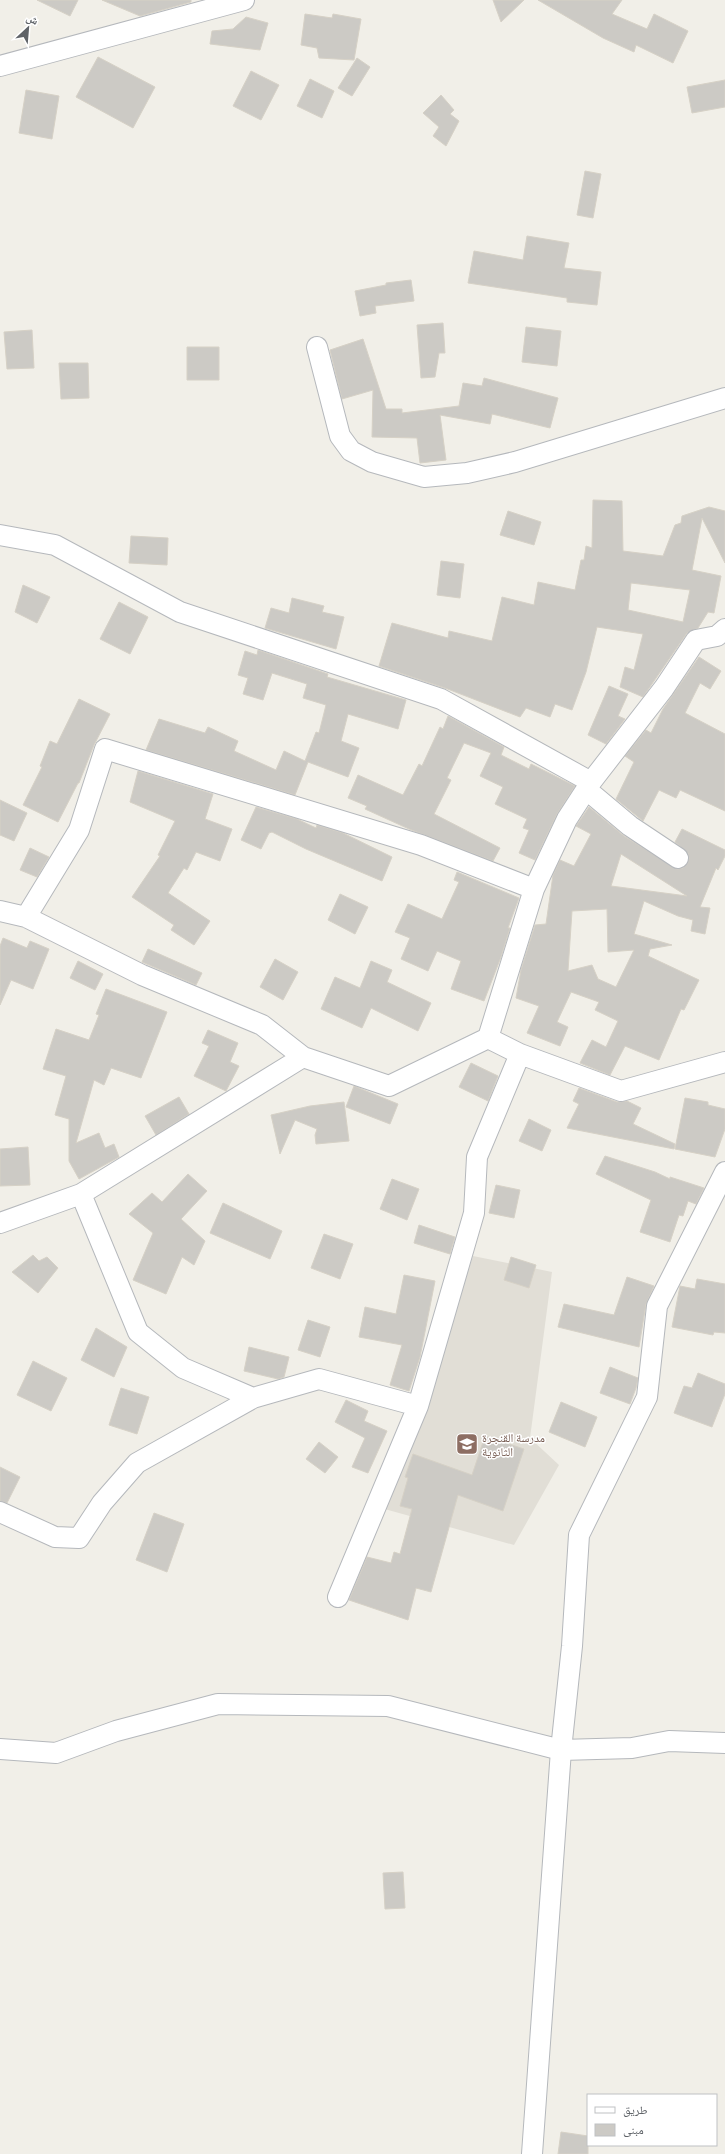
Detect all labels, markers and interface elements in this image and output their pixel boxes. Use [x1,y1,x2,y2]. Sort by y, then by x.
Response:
north arrow [8,8,48,48]
text: ش [24,10,41,29]
place label: مدرسة القنجرة الثانوية [482,1430,545,1459]
school or university icon: مدرسة القنجرة الثانوية [454,1431,480,1457]
legend [587,2094,717,2146]
text: طريق [623,2102,648,2117]
text: مبنى [623,2122,644,2137]

